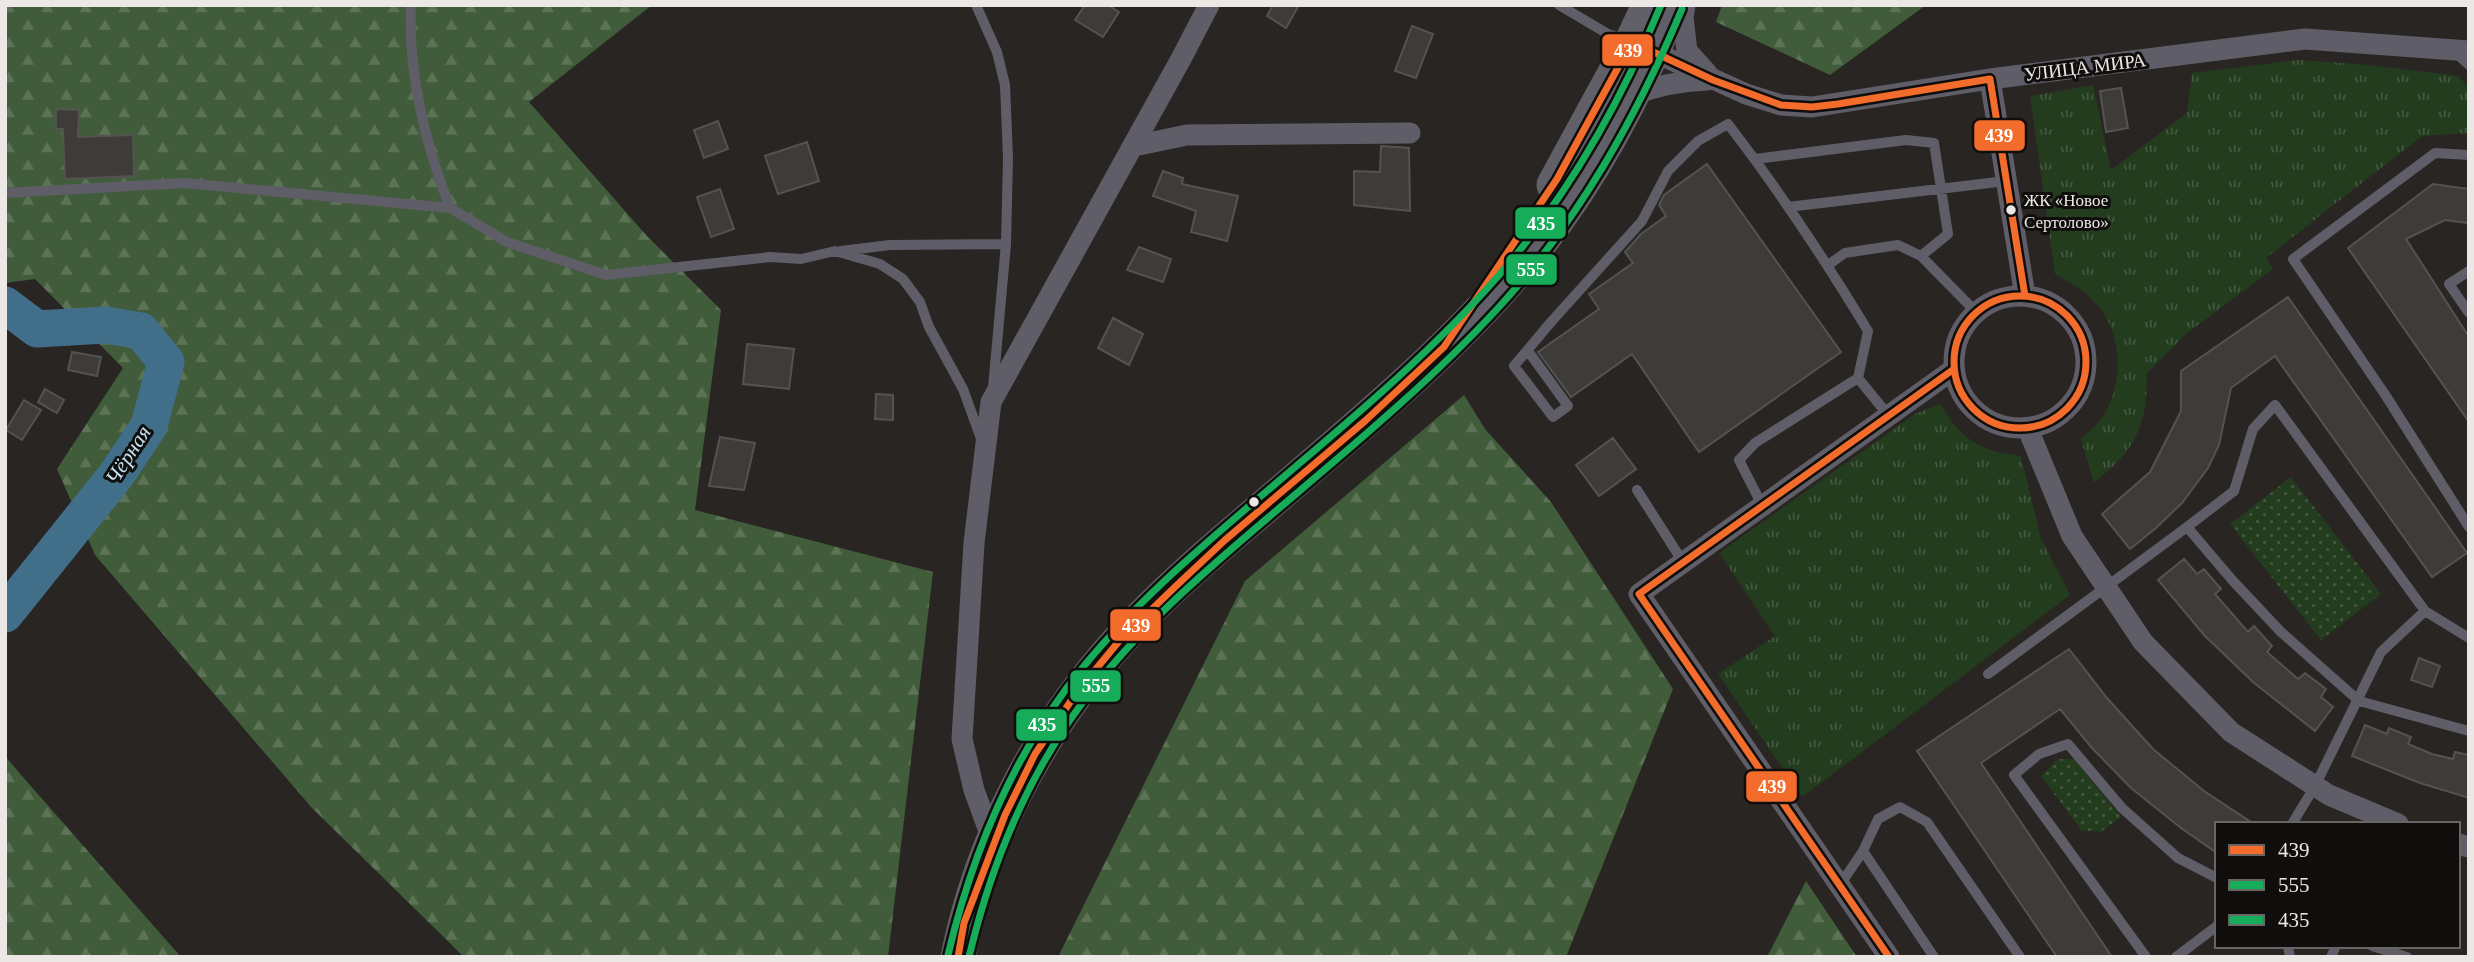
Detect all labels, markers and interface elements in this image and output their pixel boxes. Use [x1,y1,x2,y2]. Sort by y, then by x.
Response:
line badge: 439 [1601,33,1654,67]
text: 439 [1614,40,1642,61]
street label: УЛИЦА МИРА [2023,49,2147,85]
line badge: 439 [1973,119,2026,152]
text: 439 [1985,125,2013,146]
place label: ЖК «Новое Сертолово» [2024,191,2109,232]
marker: ЖК «Новое Сертолово» [2004,203,2018,217]
line badge: 435 [1514,206,1567,240]
text: 435 [1527,213,1555,234]
line badge: 555 [1505,253,1558,286]
text: 555 [1517,259,1545,280]
water label: Чёрная [100,421,156,489]
unlabelled marker [1247,495,1261,509]
line badge: 439 [1109,608,1162,642]
text: 439 [1122,615,1150,636]
line badge: 555 [1069,669,1122,703]
text: 555 [1082,675,1110,696]
line badge: 435 [1015,708,1068,742]
text: 435 [1028,714,1056,735]
line badge: 439 [1745,770,1798,803]
text: 439 [1758,776,1786,797]
legend [2215,822,2460,948]
text: 439 [2278,838,2310,862]
text: 555 [2278,873,2310,897]
text: 435 [2278,908,2310,932]

